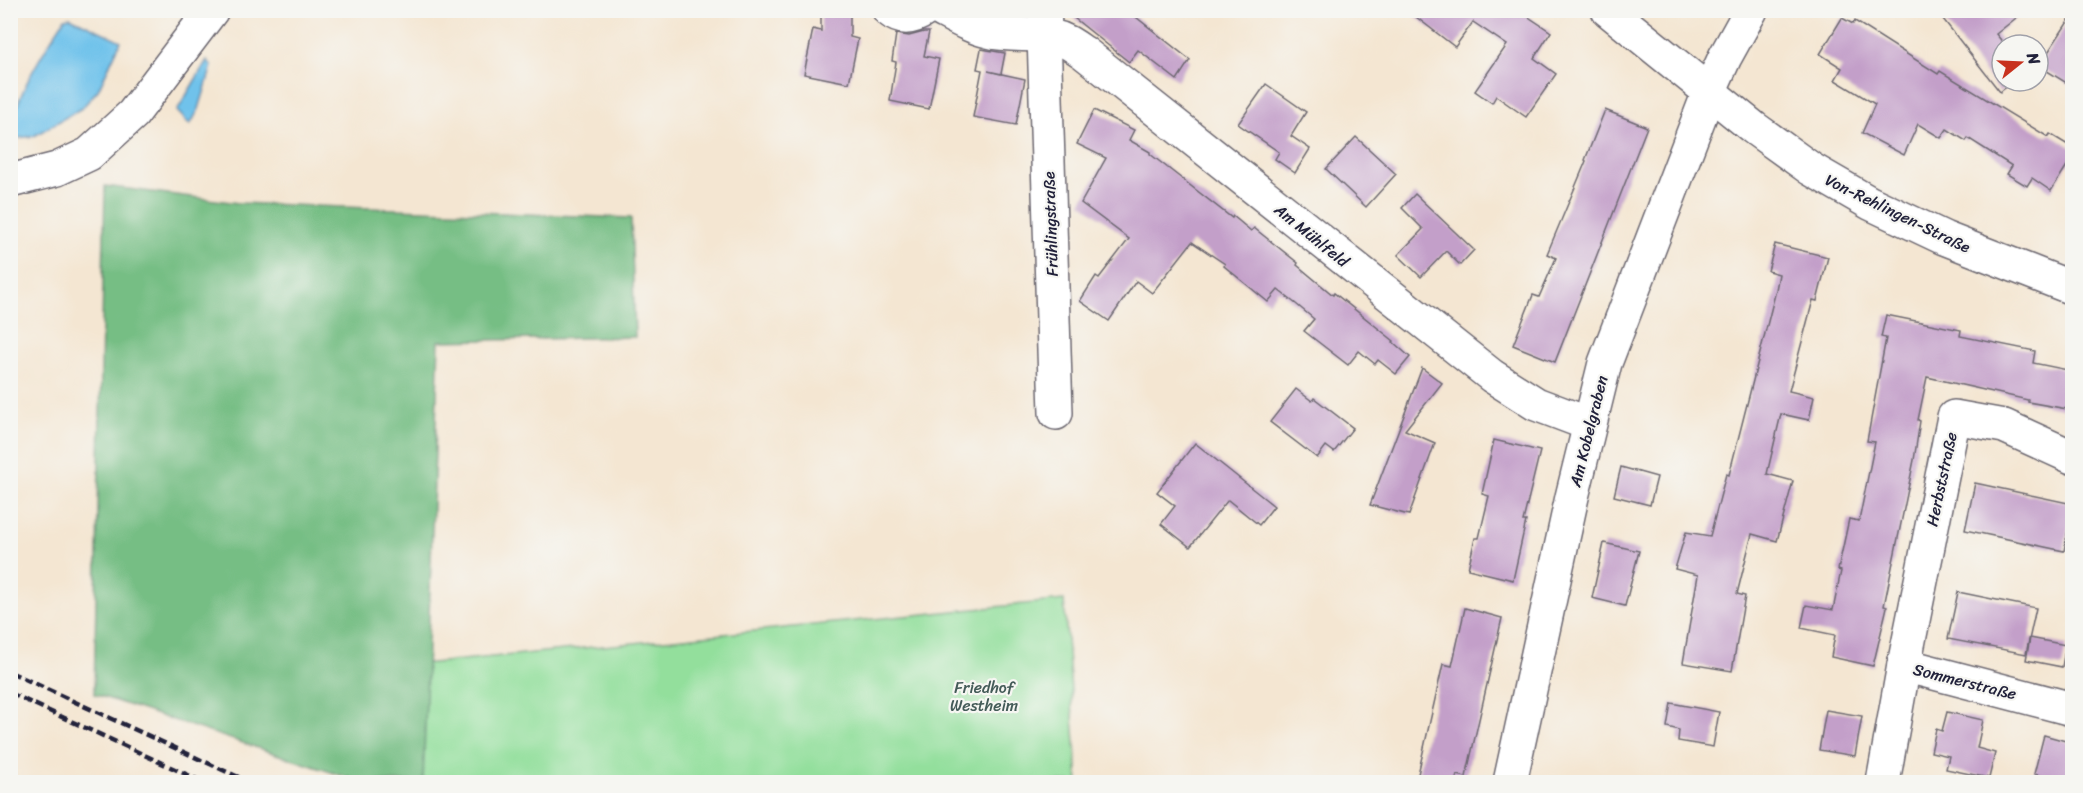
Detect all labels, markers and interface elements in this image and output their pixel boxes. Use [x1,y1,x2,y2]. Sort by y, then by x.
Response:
north arrow [1990,33,2050,93]
text: N [2018,48,2050,69]
street label: Von-Rehlingen-Straße [1820,166,1976,261]
street label: Frühlingstraße [1034,171,1067,277]
street label: Am Mühlfeld [1267,195,1357,276]
street label: Am Kobelgraben [1560,372,1616,491]
street label: Herbststraße [1917,429,1966,529]
street label: Sommerstraße [1910,655,2020,708]
park label: Friedhof Westheim [950,673,1018,720]

